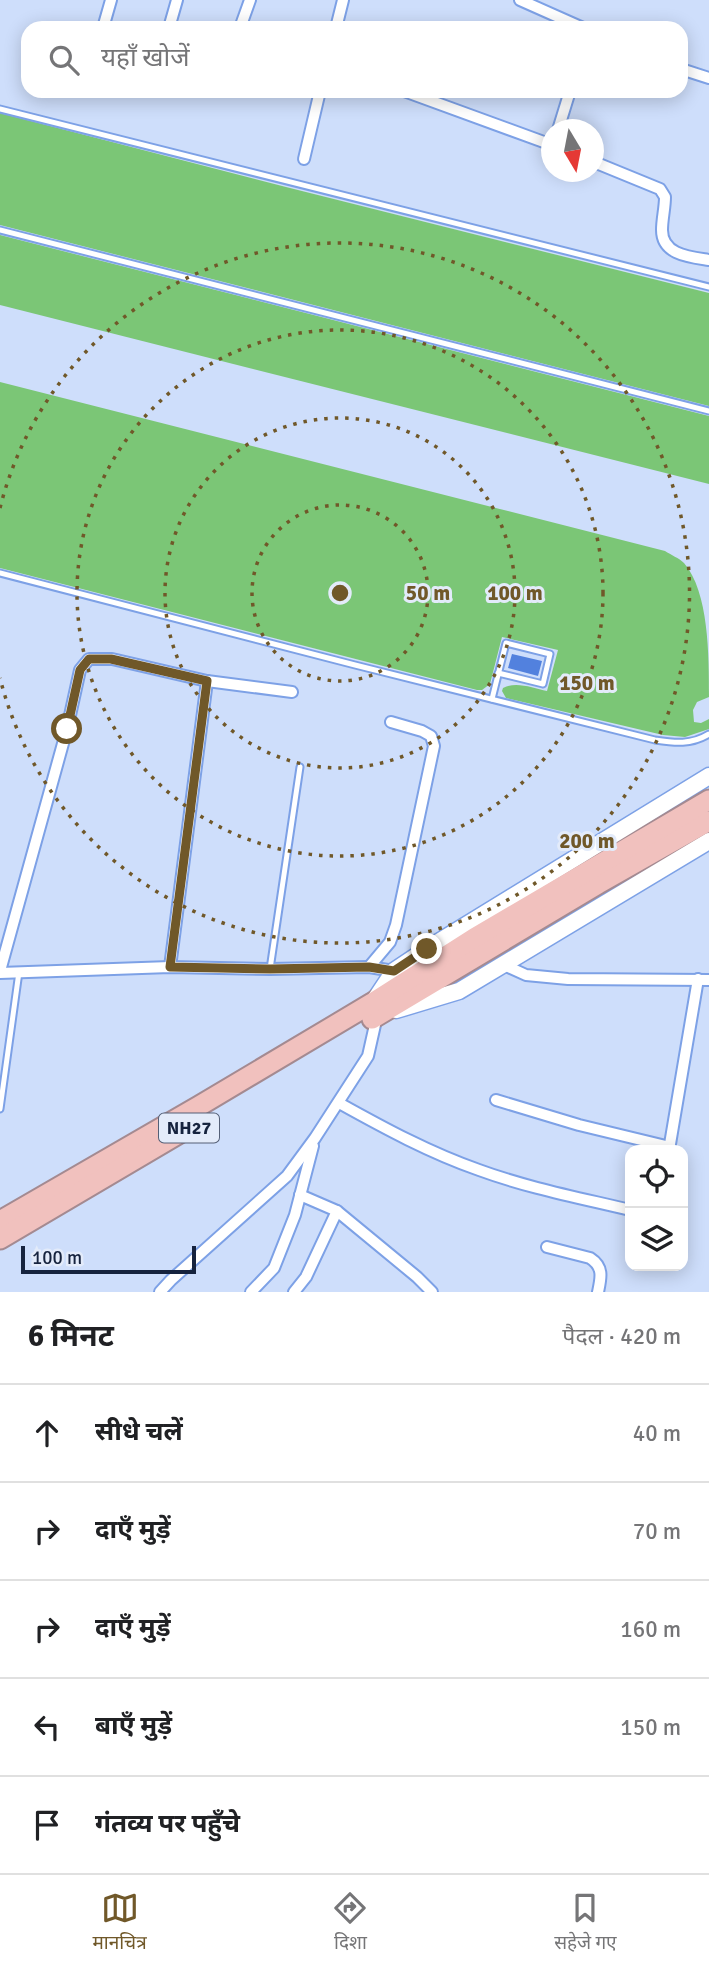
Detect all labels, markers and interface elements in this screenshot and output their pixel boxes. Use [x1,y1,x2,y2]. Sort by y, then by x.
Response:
search box [21,21,688,98]
icon: search [45,41,83,79]
text: यहाँ खोजें [101,42,190,74]
north arrow [541,119,604,182]
text: 50 m [406,580,450,606]
text: 100 m [487,580,543,606]
centre of rings [328,581,352,605]
text: 150 m [559,670,615,696]
route start [51,713,82,744]
text: 200 m [559,828,615,854]
route end [411,933,442,964]
road number: NH27 [159,1114,219,1142]
map controls [625,1145,688,1271]
button: locate [625,1145,688,1208]
button: layers [625,1208,688,1271]
scale bar [21,1243,196,1275]
text: 100 m [32,1246,82,1270]
text: 6 मिनट [28,1318,114,1355]
text: पैदल · 420 m [562,1322,681,1351]
icon: ahead [28,1414,66,1452]
text: सीधे चलें [95,1416,183,1448]
text: 40 m [633,1419,681,1448]
icon: right [28,1512,66,1550]
text: दाएँ मुड़ें [95,1514,171,1546]
text: 70 m [633,1517,681,1546]
icon: right [28,1610,66,1648]
text: दाएँ मुड़ें [95,1612,171,1644]
text: 160 m [620,1615,681,1644]
icon: left [28,1708,66,1746]
text: बाएँ मुड़ें [95,1710,172,1742]
text: 150 m [620,1713,681,1742]
icon: arrive [28,1806,66,1844]
text: गंतव्य पर पहुँचे [95,1808,240,1840]
tab: मानचित्र [92,1889,147,1957]
tab: दिशा [331,1889,369,1957]
tab: सहेजे गए [554,1889,617,1957]

